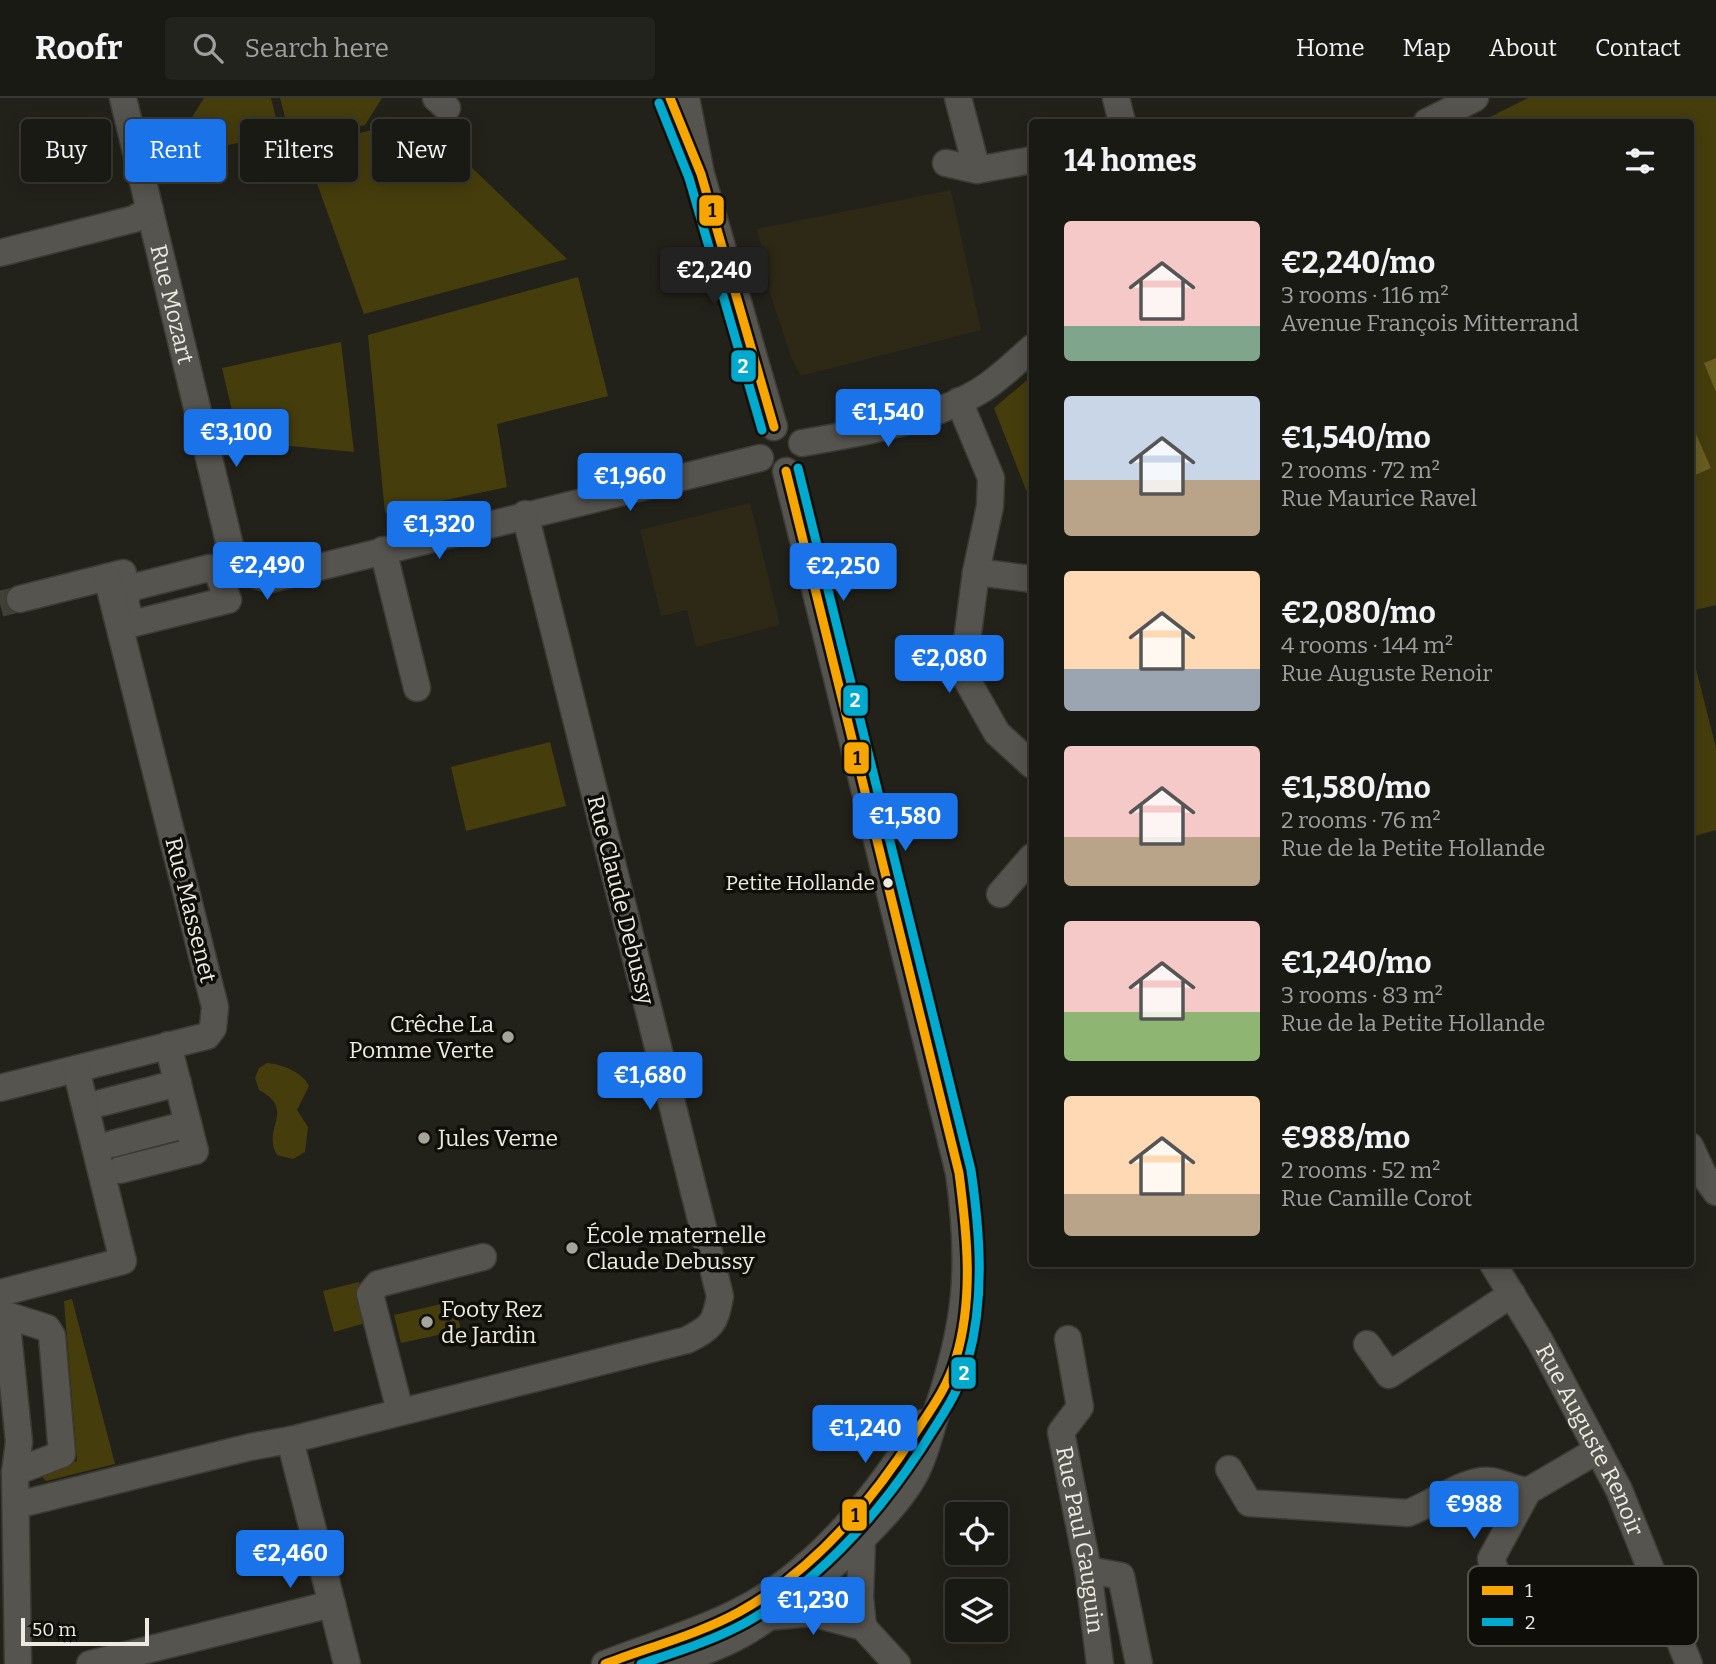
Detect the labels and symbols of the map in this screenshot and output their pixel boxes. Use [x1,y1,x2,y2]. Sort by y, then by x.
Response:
line badge: 1 [698,194,725,227]
text: 1 [708,199,717,222]
street label: Rue Mozart [144,242,200,367]
pin: €2,240 [657,248,771,307]
line badge: 2 [730,349,757,383]
text: 2 [738,355,749,378]
pin: €1,540 [831,390,945,449]
pin: €3,100 [179,410,293,469]
pin: €1,960 [573,454,687,513]
pin: €1,320 [382,502,496,561]
pin: €2,490 [210,542,324,602]
pin: €2,250 [786,544,900,603]
pin: €2,080 [892,636,1006,695]
line badge: 2 [842,684,869,717]
text: 2 [850,689,861,712]
line badge: 1 [843,741,870,775]
text: 1 [853,747,862,770]
street label: Rue Claude Debussy [581,793,661,1008]
pin: €1,580 [848,794,962,853]
street label: Rue Massenet [159,834,223,986]
place label: Petite Hollande [726,870,875,896]
marker: Petite Hollande [881,876,895,890]
place label: Crêche La Pomme Verte [349,1010,494,1064]
marker: Crêche La Pomme Verte [500,1029,516,1045]
pin: €1,680 [593,1052,707,1112]
place label: Jules Verne [437,1124,558,1152]
marker: Jules Verne [416,1130,432,1146]
place label: École maternelle Claude Debussy [586,1221,766,1275]
marker: École maternelle Claude Debussy [564,1240,580,1256]
place label: Footy Rez de Jardin [441,1295,542,1349]
marker: Footy Rez de Jardin [419,1314,435,1330]
street label: Rue Auguste Renoir [1530,1339,1650,1540]
line badge: 2 [950,1356,977,1390]
text: 2 [959,1362,970,1385]
pin: €1,240 [808,1406,922,1465]
street label: Rue Paul Gauguin [1050,1444,1110,1635]
pin: €988 [1433,1482,1515,1541]
line badge: 1 [841,1498,868,1532]
text: 1 [851,1504,860,1527]
pin: €2,460 [233,1530,347,1590]
legend [1468,1566,1698,1646]
pin: €1,230 [756,1578,870,1637]
text: 1 [1525,1579,1533,1602]
text: 2 [1525,1611,1535,1634]
scale bar [21,1615,149,1647]

